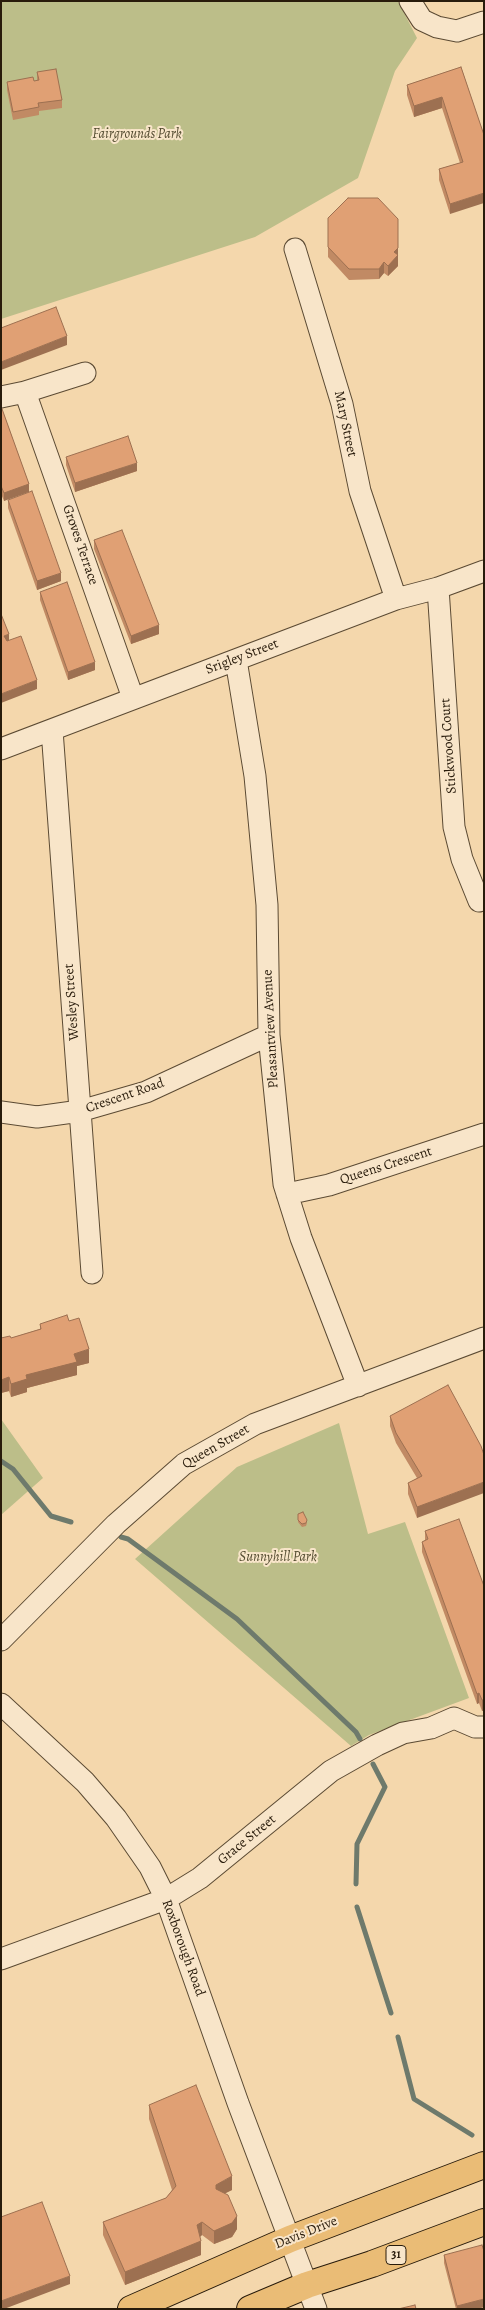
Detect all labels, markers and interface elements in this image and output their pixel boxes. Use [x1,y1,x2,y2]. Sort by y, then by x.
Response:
park label: Fairgrounds Park [92,127,182,143]
street label: Mary Street [330,389,360,459]
street label: Groves Terrace [58,503,102,587]
street label: Srigley Street [203,635,281,679]
street label: Stickwood Court [437,698,461,794]
street label: Wesley Street [61,963,83,1041]
street label: Pleasantview Avenue [259,969,283,1089]
street label: Crescent Road [84,1075,166,1117]
street label: Queens Crescent [338,1143,434,1189]
street label: Queen Street [179,1421,253,1473]
park label: Sunnyhill Park [239,1550,317,1566]
street label: Grace Street [215,1811,279,1869]
street label: Roxborough Road [158,1897,208,1999]
street label: Davis Drive [272,2213,340,2253]
road number: 31 [386,2246,406,2264]

